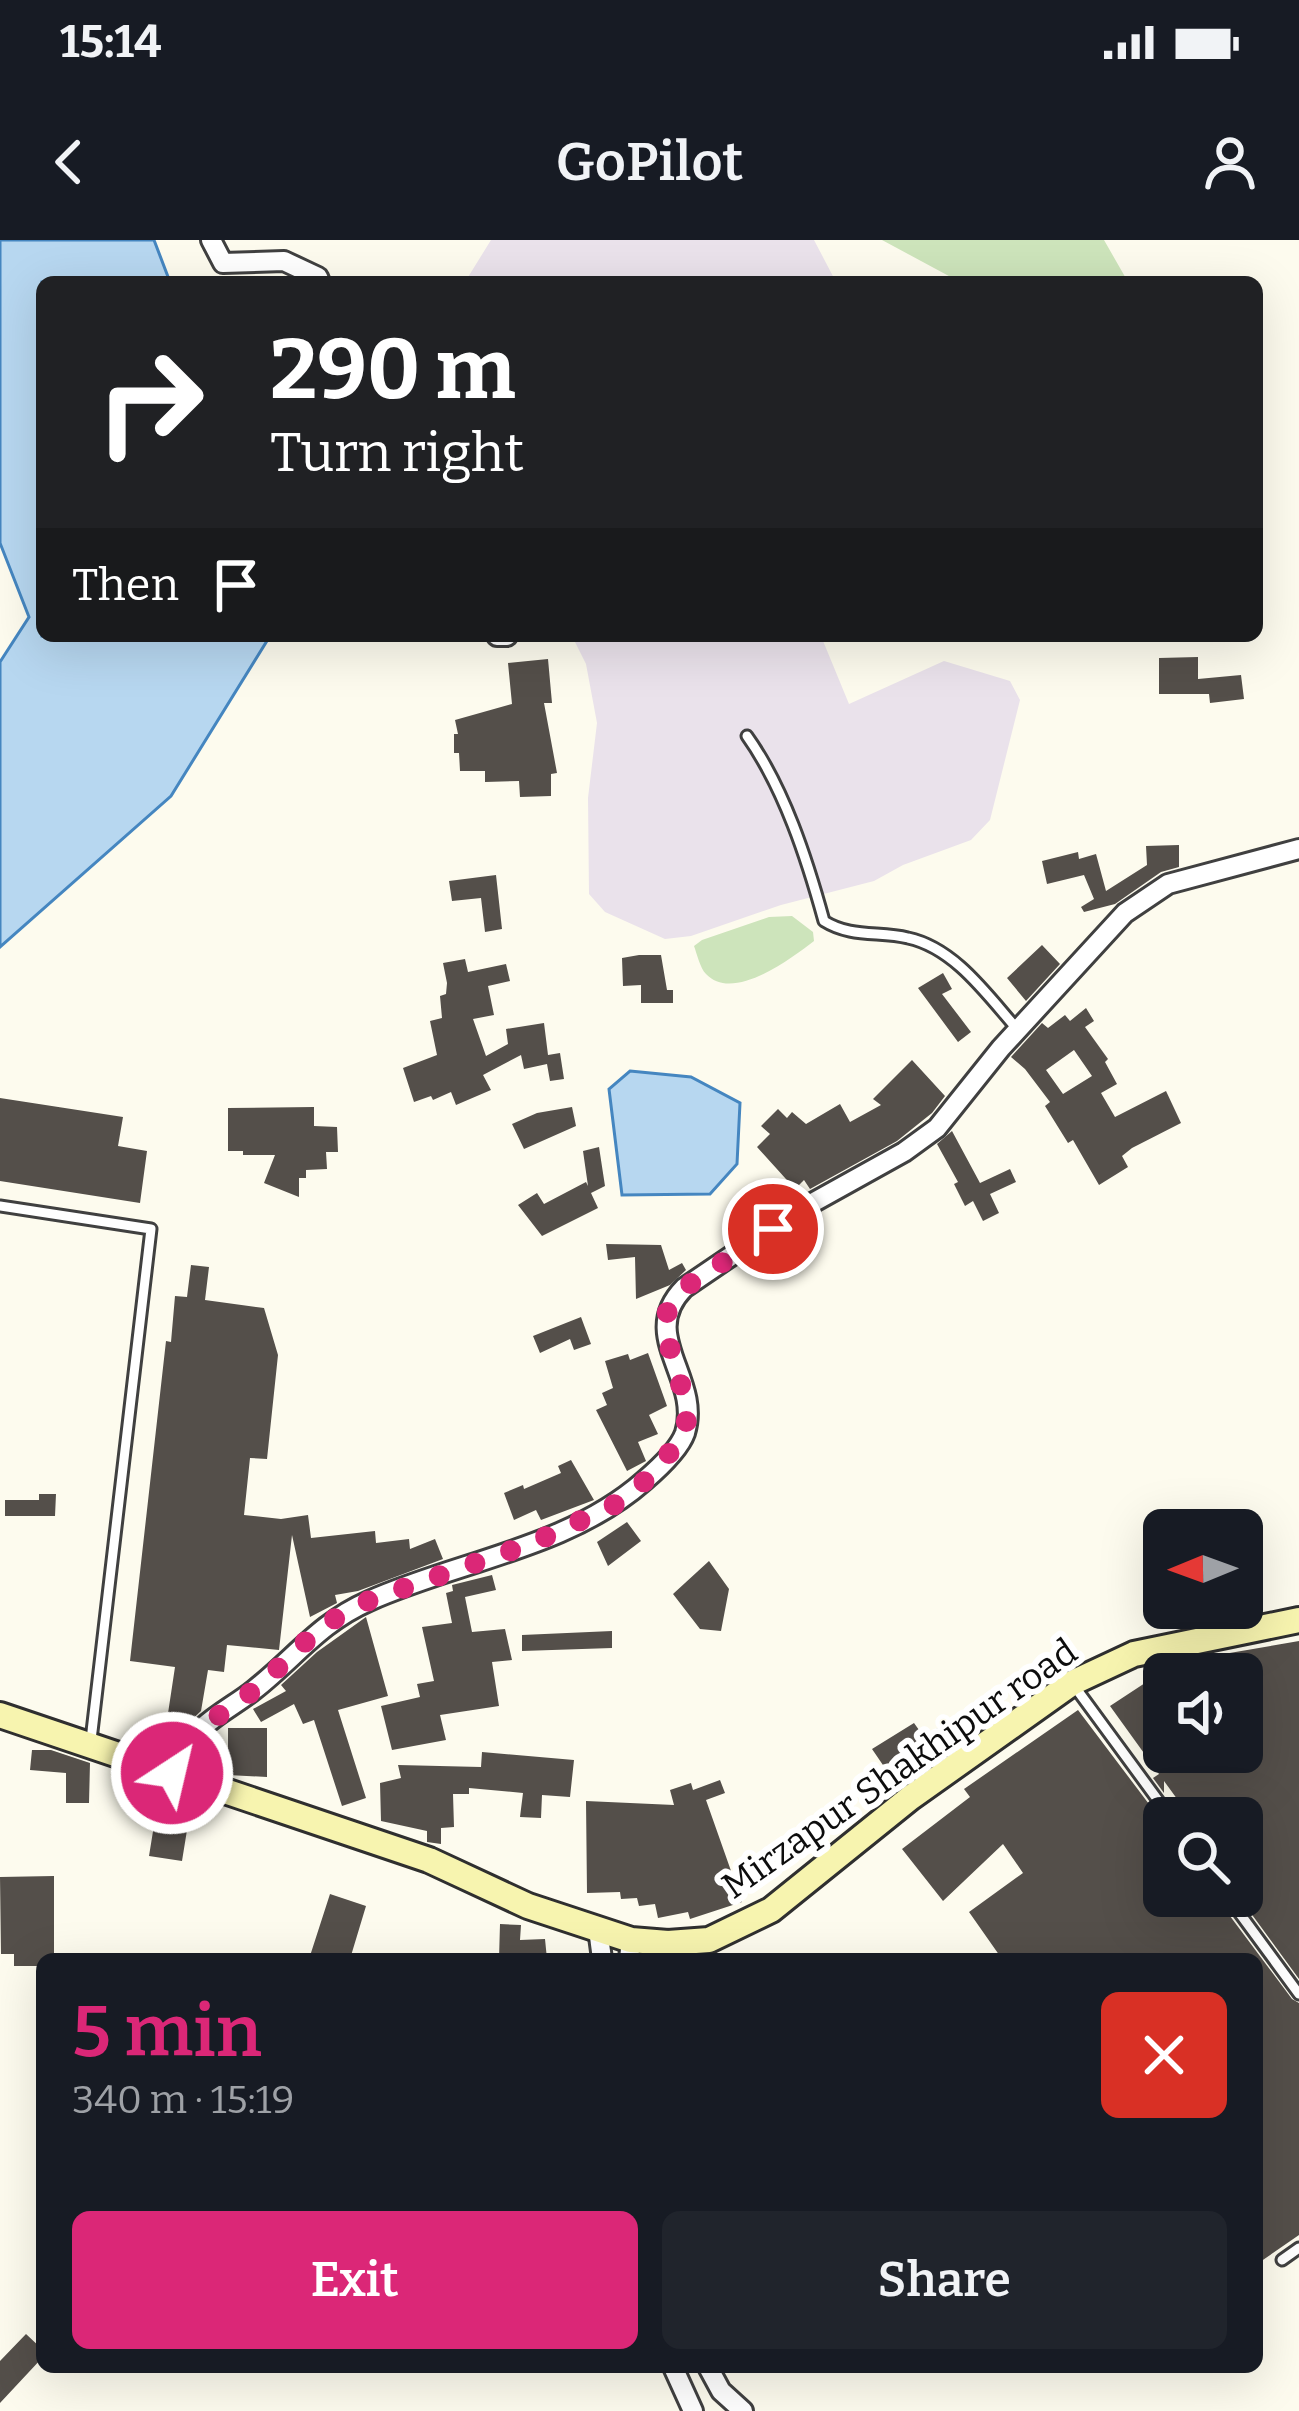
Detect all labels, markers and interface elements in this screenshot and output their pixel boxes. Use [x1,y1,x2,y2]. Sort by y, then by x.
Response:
text: 15:14 [60,15,161,69]
icon: back [36,129,102,195]
icon: person [1197,129,1263,195]
text: GoPilot [556,130,743,194]
text: 290 m [270,319,516,420]
icon: right [72,324,228,480]
text: Turn right [270,421,524,485]
icon: arrive [203,552,269,618]
text: Then [72,558,179,612]
pin [722,1178,824,1280]
icon: arrive [740,1196,806,1262]
north arrow [1143,1509,1263,1629]
map controls [1143,1509,1263,1917]
street label: Mirzapur Shakhipur road [714,1630,1085,1908]
button: sound [1143,1653,1263,1773]
position arrow [109,1710,235,1836]
button: search [1143,1797,1263,1917]
text: 5 min [72,1989,262,2075]
button: close [1101,1992,1227,2118]
text: 340 m · 15:19 [72,2077,294,2123]
button: Exit [72,2211,638,2349]
button: Share [662,2211,1227,2349]

